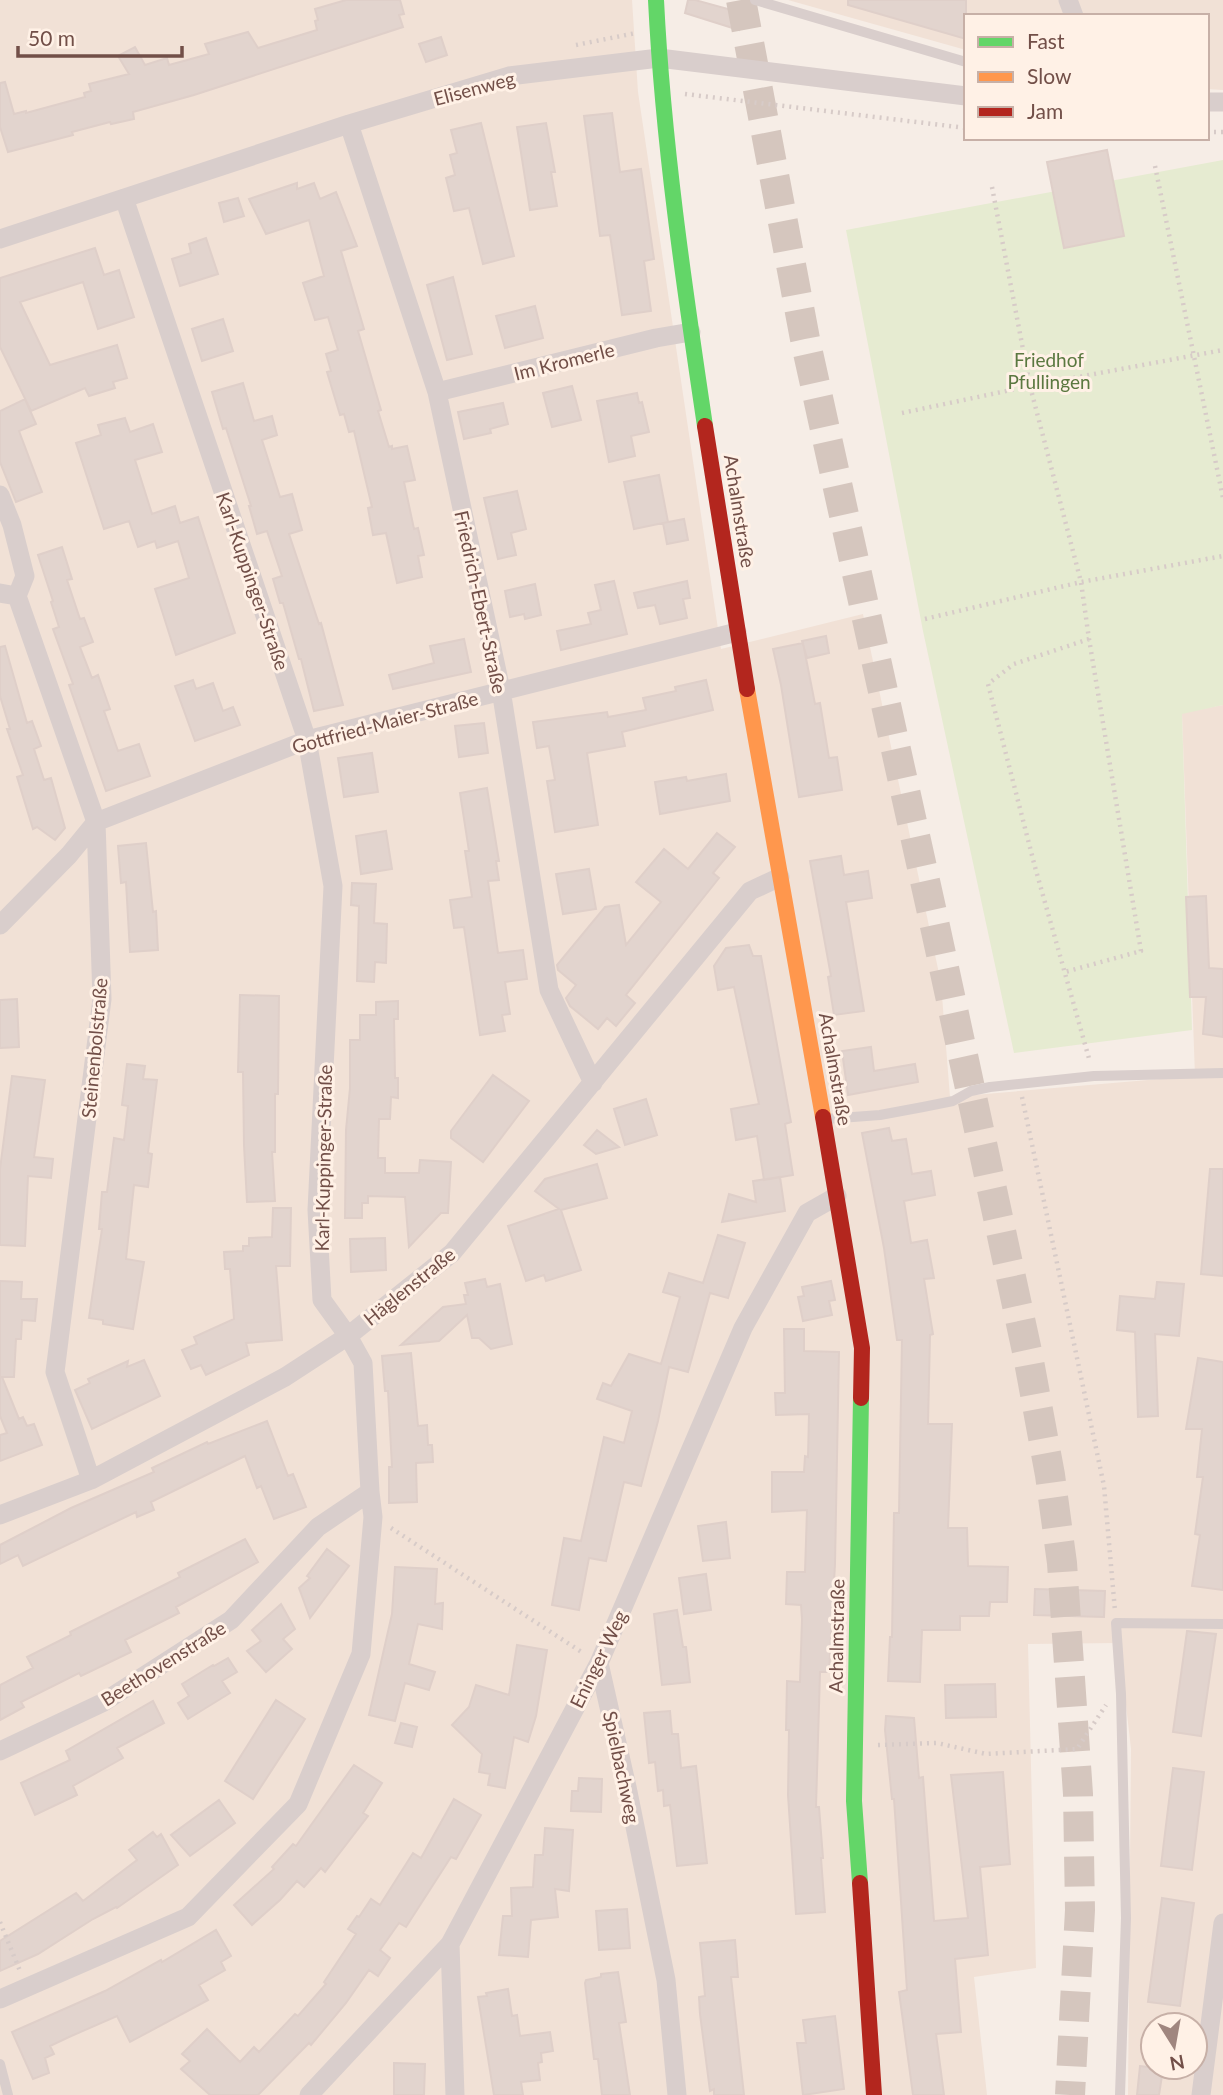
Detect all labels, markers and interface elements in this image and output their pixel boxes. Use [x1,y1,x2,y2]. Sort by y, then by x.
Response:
scale bar [18,14,182,58]
legend [964,14,1209,140]
text: 50 m [28,25,75,50]
text: Fast [1027,28,1065,53]
text: Slow [1027,63,1072,88]
street label: Elisenweg [431,66,517,110]
text: Jam [1027,98,1063,123]
street label: Im Kromerle [511,337,617,385]
park label: Friedhof Pfullingen [1007,348,1091,393]
street label: Achalmstraße [720,453,760,569]
street label: Karl-Kuppinger-Straße [212,489,294,673]
street label: Friedrich-Ebert-Straße [450,508,512,696]
street label: Gottfried-Maier-Straße [289,686,481,758]
street label: Steinenbolstraße [76,977,112,1119]
street label: Achalmstraße [815,1011,857,1127]
street label: Karl-Kuppinger-Straße [310,1064,336,1252]
street label: Häglenstraße [359,1242,459,1330]
street label: Achalmstraße [824,1579,848,1693]
street label: Eninger Weg [564,1606,632,1712]
street label: Beethovenstraße [96,1615,230,1711]
street label: Spielbachweg [599,1709,645,1825]
north arrow [1139,2011,1209,2081]
text: N [1168,2050,1187,2076]

